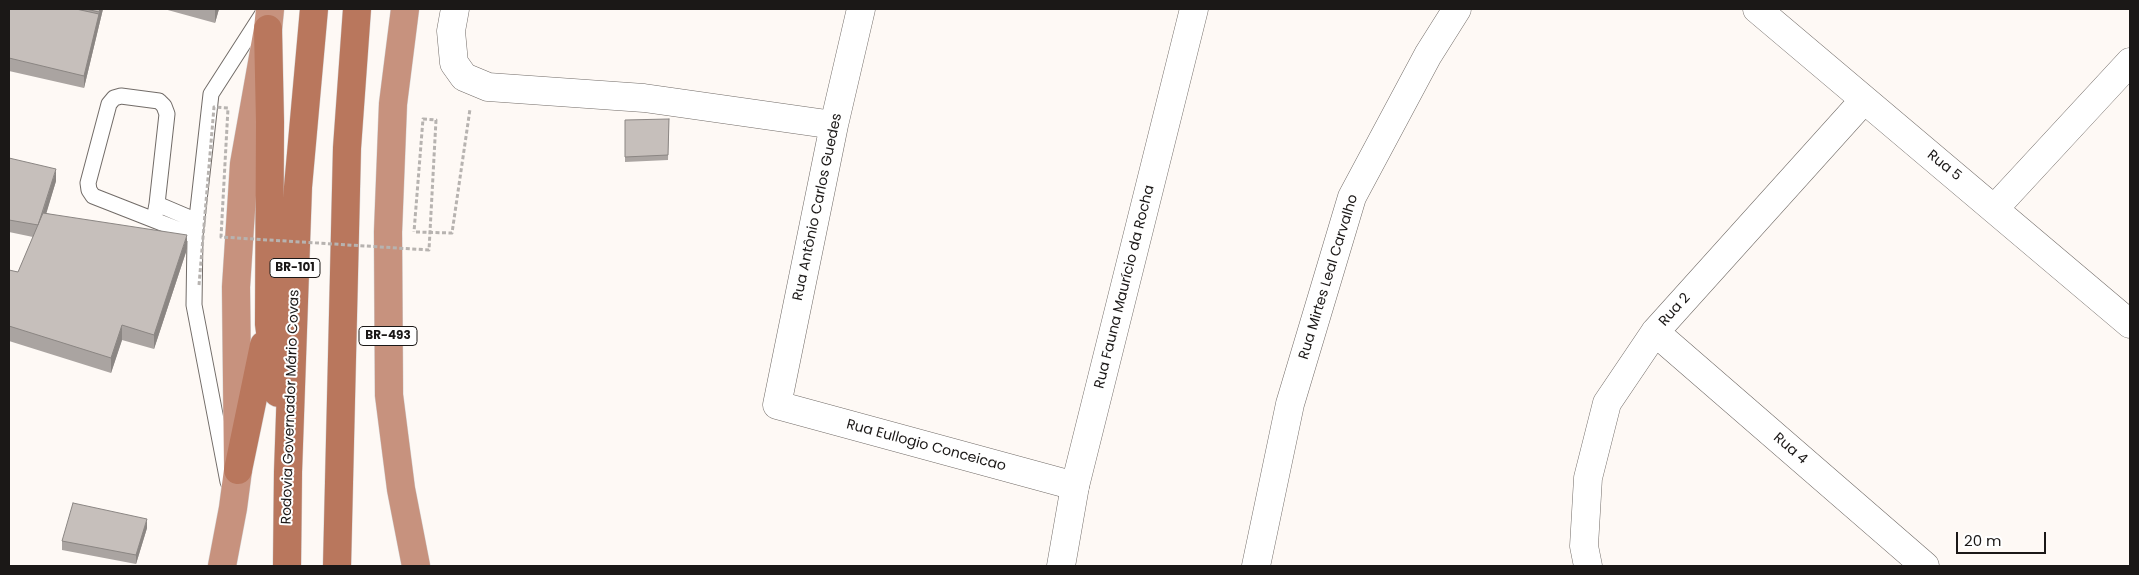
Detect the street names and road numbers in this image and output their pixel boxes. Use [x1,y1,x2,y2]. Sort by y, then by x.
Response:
street label: Rua Antônio Carlos Guedes [790,112,846,302]
street label: Rua 5 [1923,147,1965,185]
street label: Rua Fauna Maurício da Rocha [1092,183,1158,391]
street label: Rua Mirtes Leal Carvalho [1296,192,1362,362]
road number: BR-101 [270,258,320,278]
street label: Rodovia Governador Mário Covas [279,289,303,525]
street label: Rua 2 [1656,290,1694,330]
road number: BR-493 [359,326,417,346]
street label: Rua Eullogio Conceicao [844,417,1008,475]
street label: Rua 4 [1770,430,1810,468]

